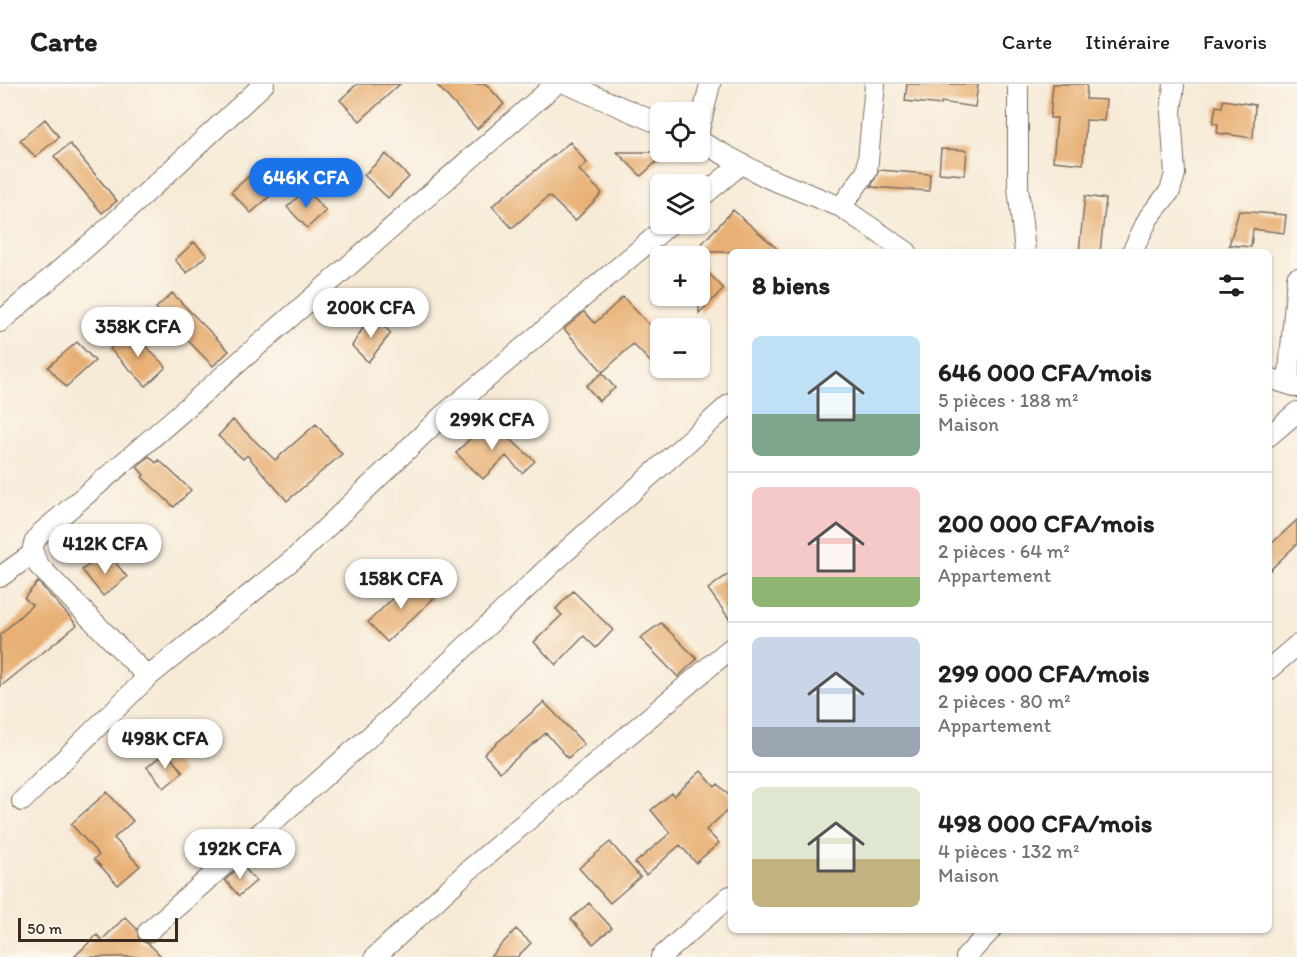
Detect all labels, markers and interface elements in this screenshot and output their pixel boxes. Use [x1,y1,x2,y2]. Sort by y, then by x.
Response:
text: Carte [30,24,97,58]
text: Carte [1002,29,1052,54]
text: Itinéraire [1085,29,1170,54]
text: Favoris [1203,29,1267,54]
map controls [650,102,710,378]
button: locate [650,102,710,162]
pin: 646K CFA [244,158,368,209]
text: 646K CFA [263,165,349,189]
button: layers [650,174,710,234]
button: + [650,246,710,306]
text: 8 biens [752,269,830,301]
icon: filters [1215,269,1248,302]
pin: 200K CFA [309,288,433,339]
text: 200K CFA [327,295,415,319]
pin: 358K CFA [76,307,200,358]
text: 358K CFA [95,314,181,338]
button: − [650,318,710,378]
text: 646 000 CFA/mois [938,356,1152,388]
icon: home [800,360,872,432]
text: 5 pièces · 188 m² [938,388,1078,412]
pin: 299K CFA [430,400,554,451]
text: 299K CFA [450,407,534,431]
text: Maison [938,412,999,436]
text: 200 000 CFA/mois [938,507,1155,539]
icon: home [800,511,872,583]
pin: 412K CFA [43,524,167,575]
text: 412K CFA [63,531,147,555]
text: 2 pièces · 64 m² [938,539,1070,563]
pin: 158K CFA [339,559,463,610]
text: Appartement [938,563,1051,587]
text: 158K CFA [359,566,443,590]
text: 299 000 CFA/mois [938,657,1150,689]
icon: home [800,661,872,733]
text: 2 pièces · 80 m² [938,689,1071,713]
text: Appartement [938,713,1051,737]
pin: 498K CFA [103,719,227,770]
text: 498K CFA [122,726,208,750]
text: 498 000 CFA/mois [938,807,1152,839]
icon: home [800,811,872,883]
pin: 192K CFA [178,829,302,880]
text: 192K CFA [198,836,282,860]
text: 4 pièces · 132 m² [938,839,1079,863]
text: Maison [938,863,999,887]
scale bar [18,915,178,942]
text: 50 m [27,919,62,938]

